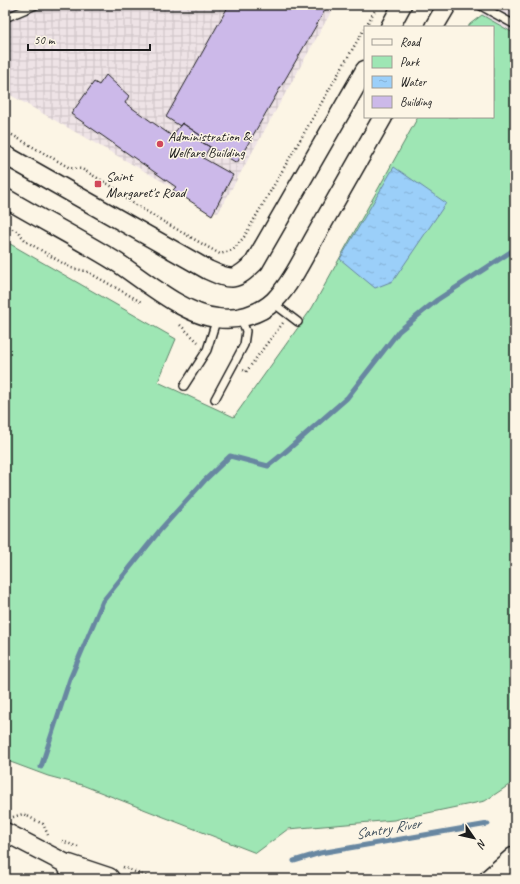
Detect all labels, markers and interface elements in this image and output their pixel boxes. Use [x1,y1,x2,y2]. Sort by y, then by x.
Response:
scale bar [28,26,150,52]
legend [364,26,494,118]
text: 50 m [34,32,56,48]
text: Road [400,34,422,50]
text: Park [400,54,421,70]
text: Water [400,74,428,90]
text: Building [400,94,432,110]
place label: Administration & Welfare Building [168,128,253,161]
marker: Administration & Welfare Building [155,139,165,149]
place label: Saint Margaret's Road [106,168,188,201]
marker: Saint Margaret's Road [93,179,103,189]
water label: Santry River [354,813,425,844]
north arrow [454,818,494,858]
text: N [473,837,490,852]

